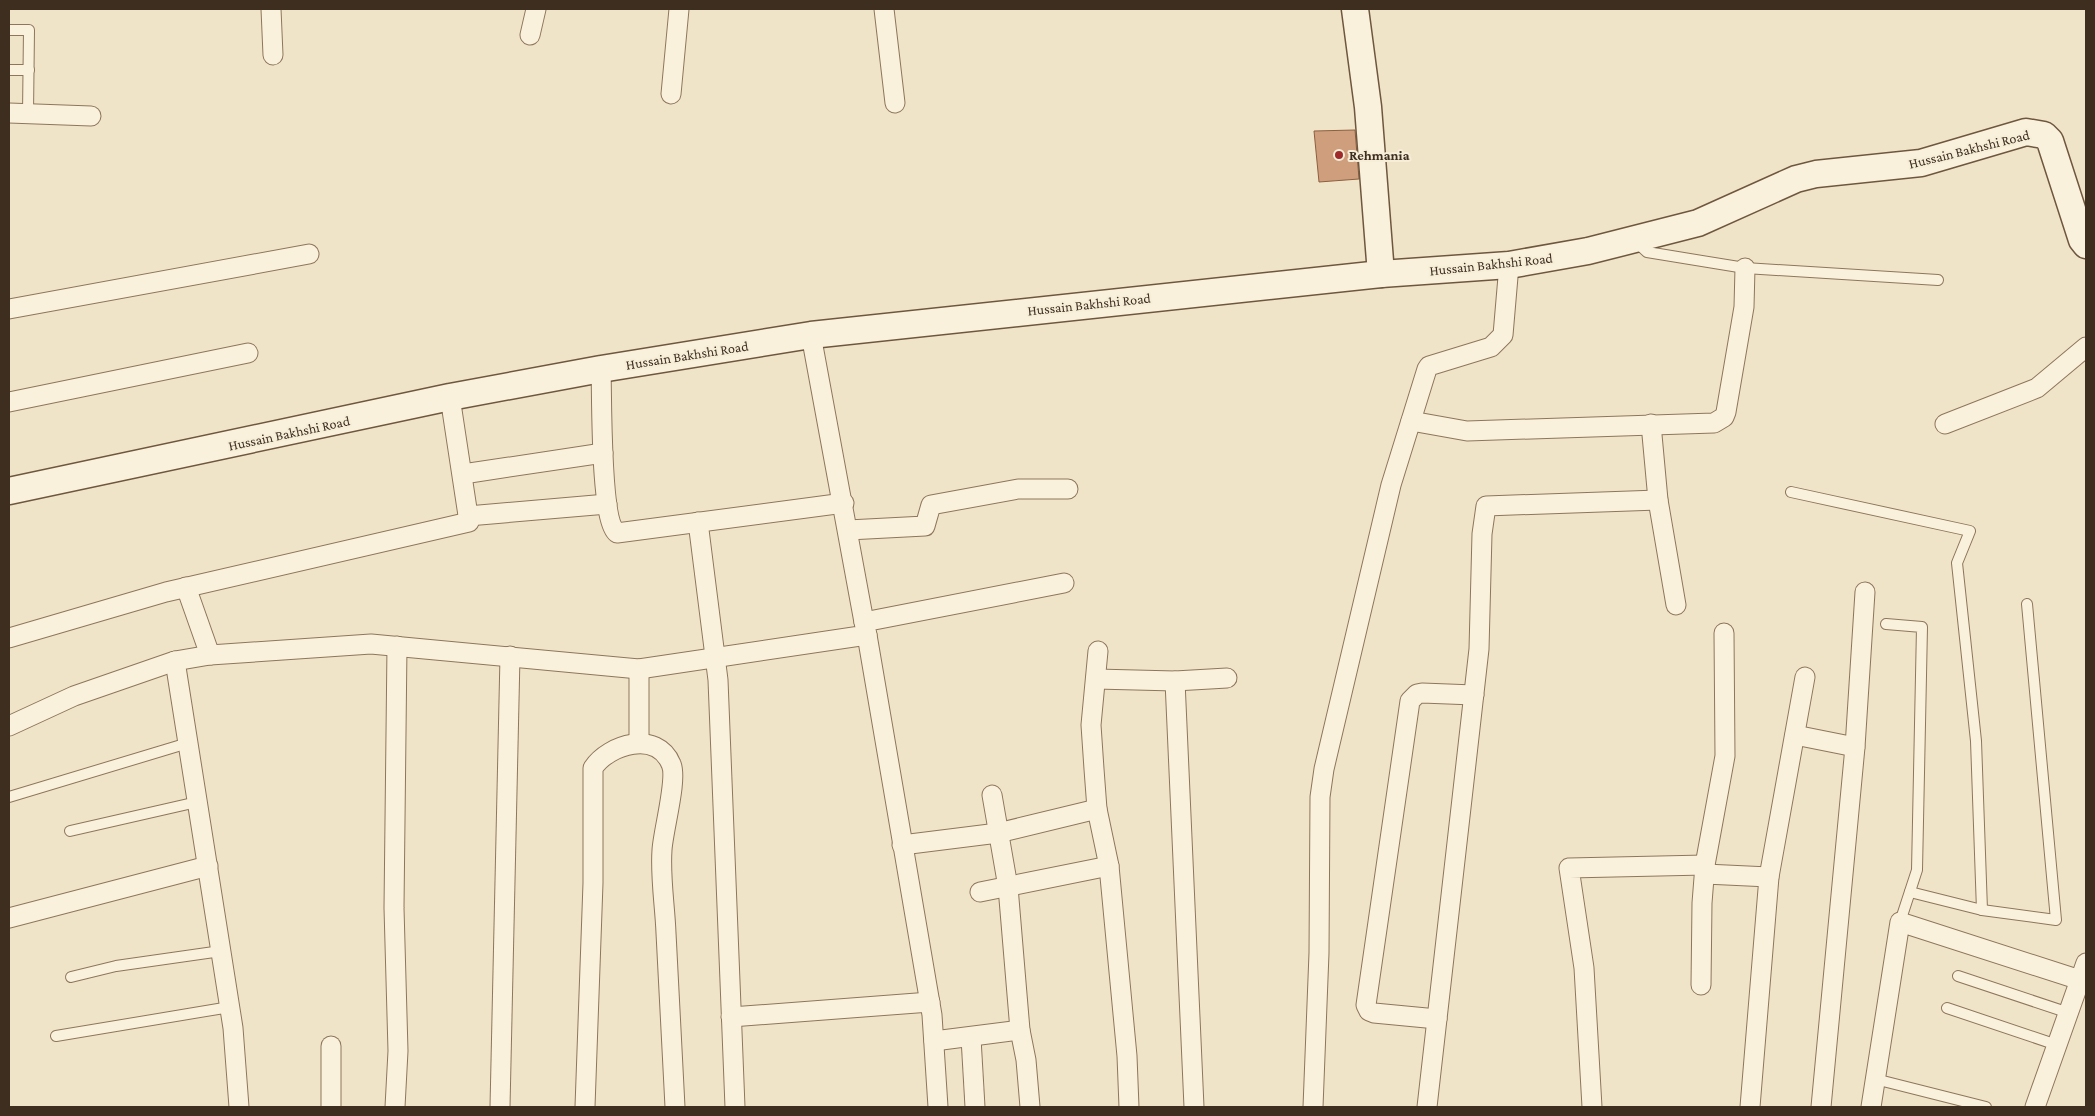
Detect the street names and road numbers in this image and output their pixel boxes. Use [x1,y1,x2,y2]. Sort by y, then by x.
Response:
street label: Hussain Bakhshi Road [1907,126,2032,172]
street label: Hussain Bakhshi Road [1429,250,1554,278]
street label: Hussain Bakhshi Road [1027,290,1152,318]
street label: Hussain Bakhshi Road [625,337,750,373]
street label: Hussain Bakhshi Road [227,412,352,454]

